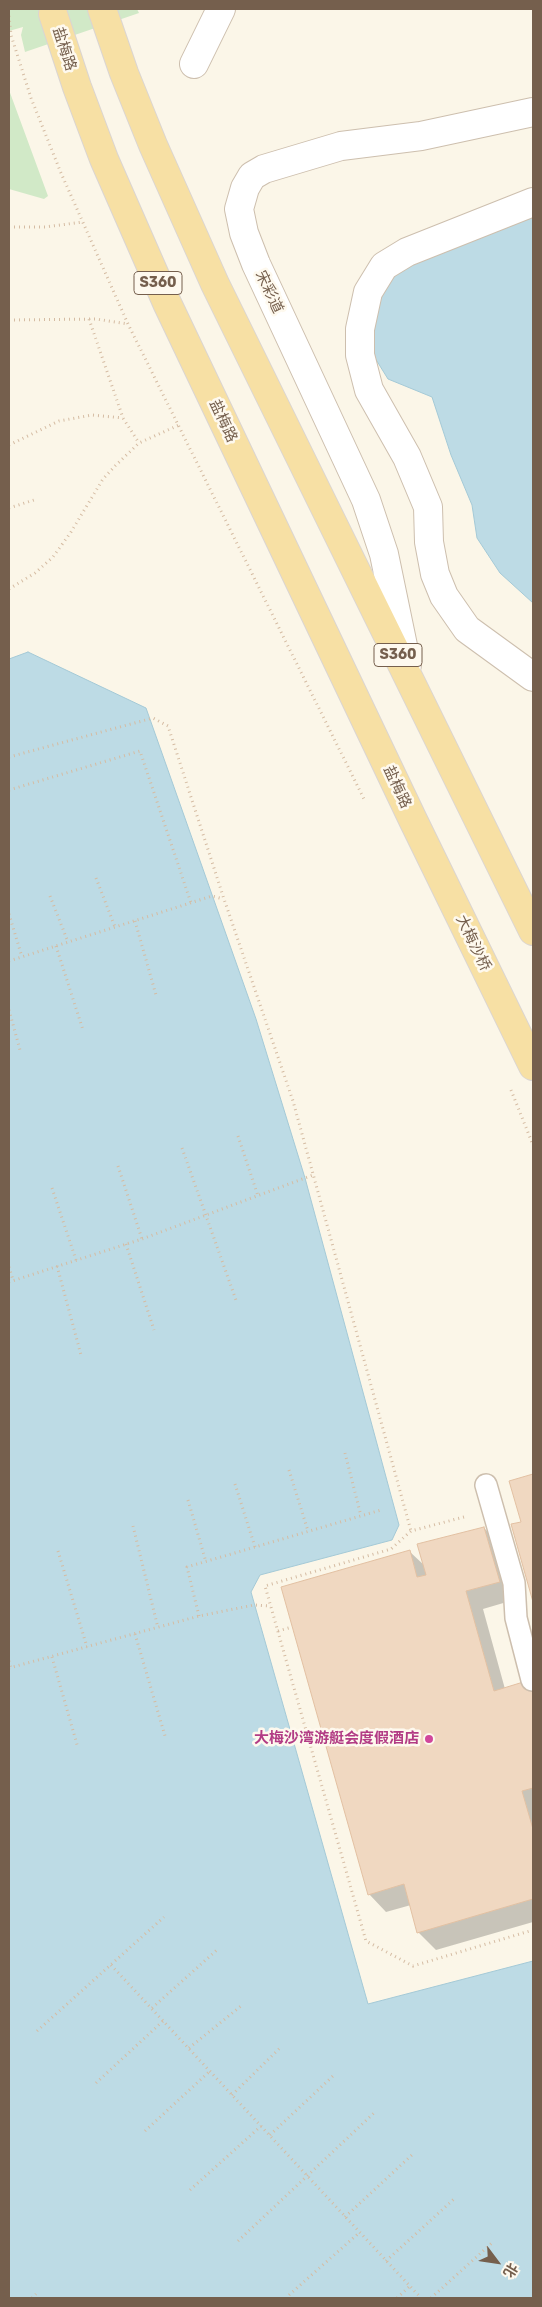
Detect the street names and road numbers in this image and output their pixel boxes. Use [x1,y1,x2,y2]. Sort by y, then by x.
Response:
street label: 盐梅路 [48,25,80,73]
street label: 宋彩道 [251,268,287,316]
road number: S360 [134,272,182,294]
street label: 盐梅路 [205,397,241,445]
road number: S360 [374,644,422,666]
street label: 盐梅路 [379,763,415,811]
street label: 大梅沙桥 [452,912,494,974]

